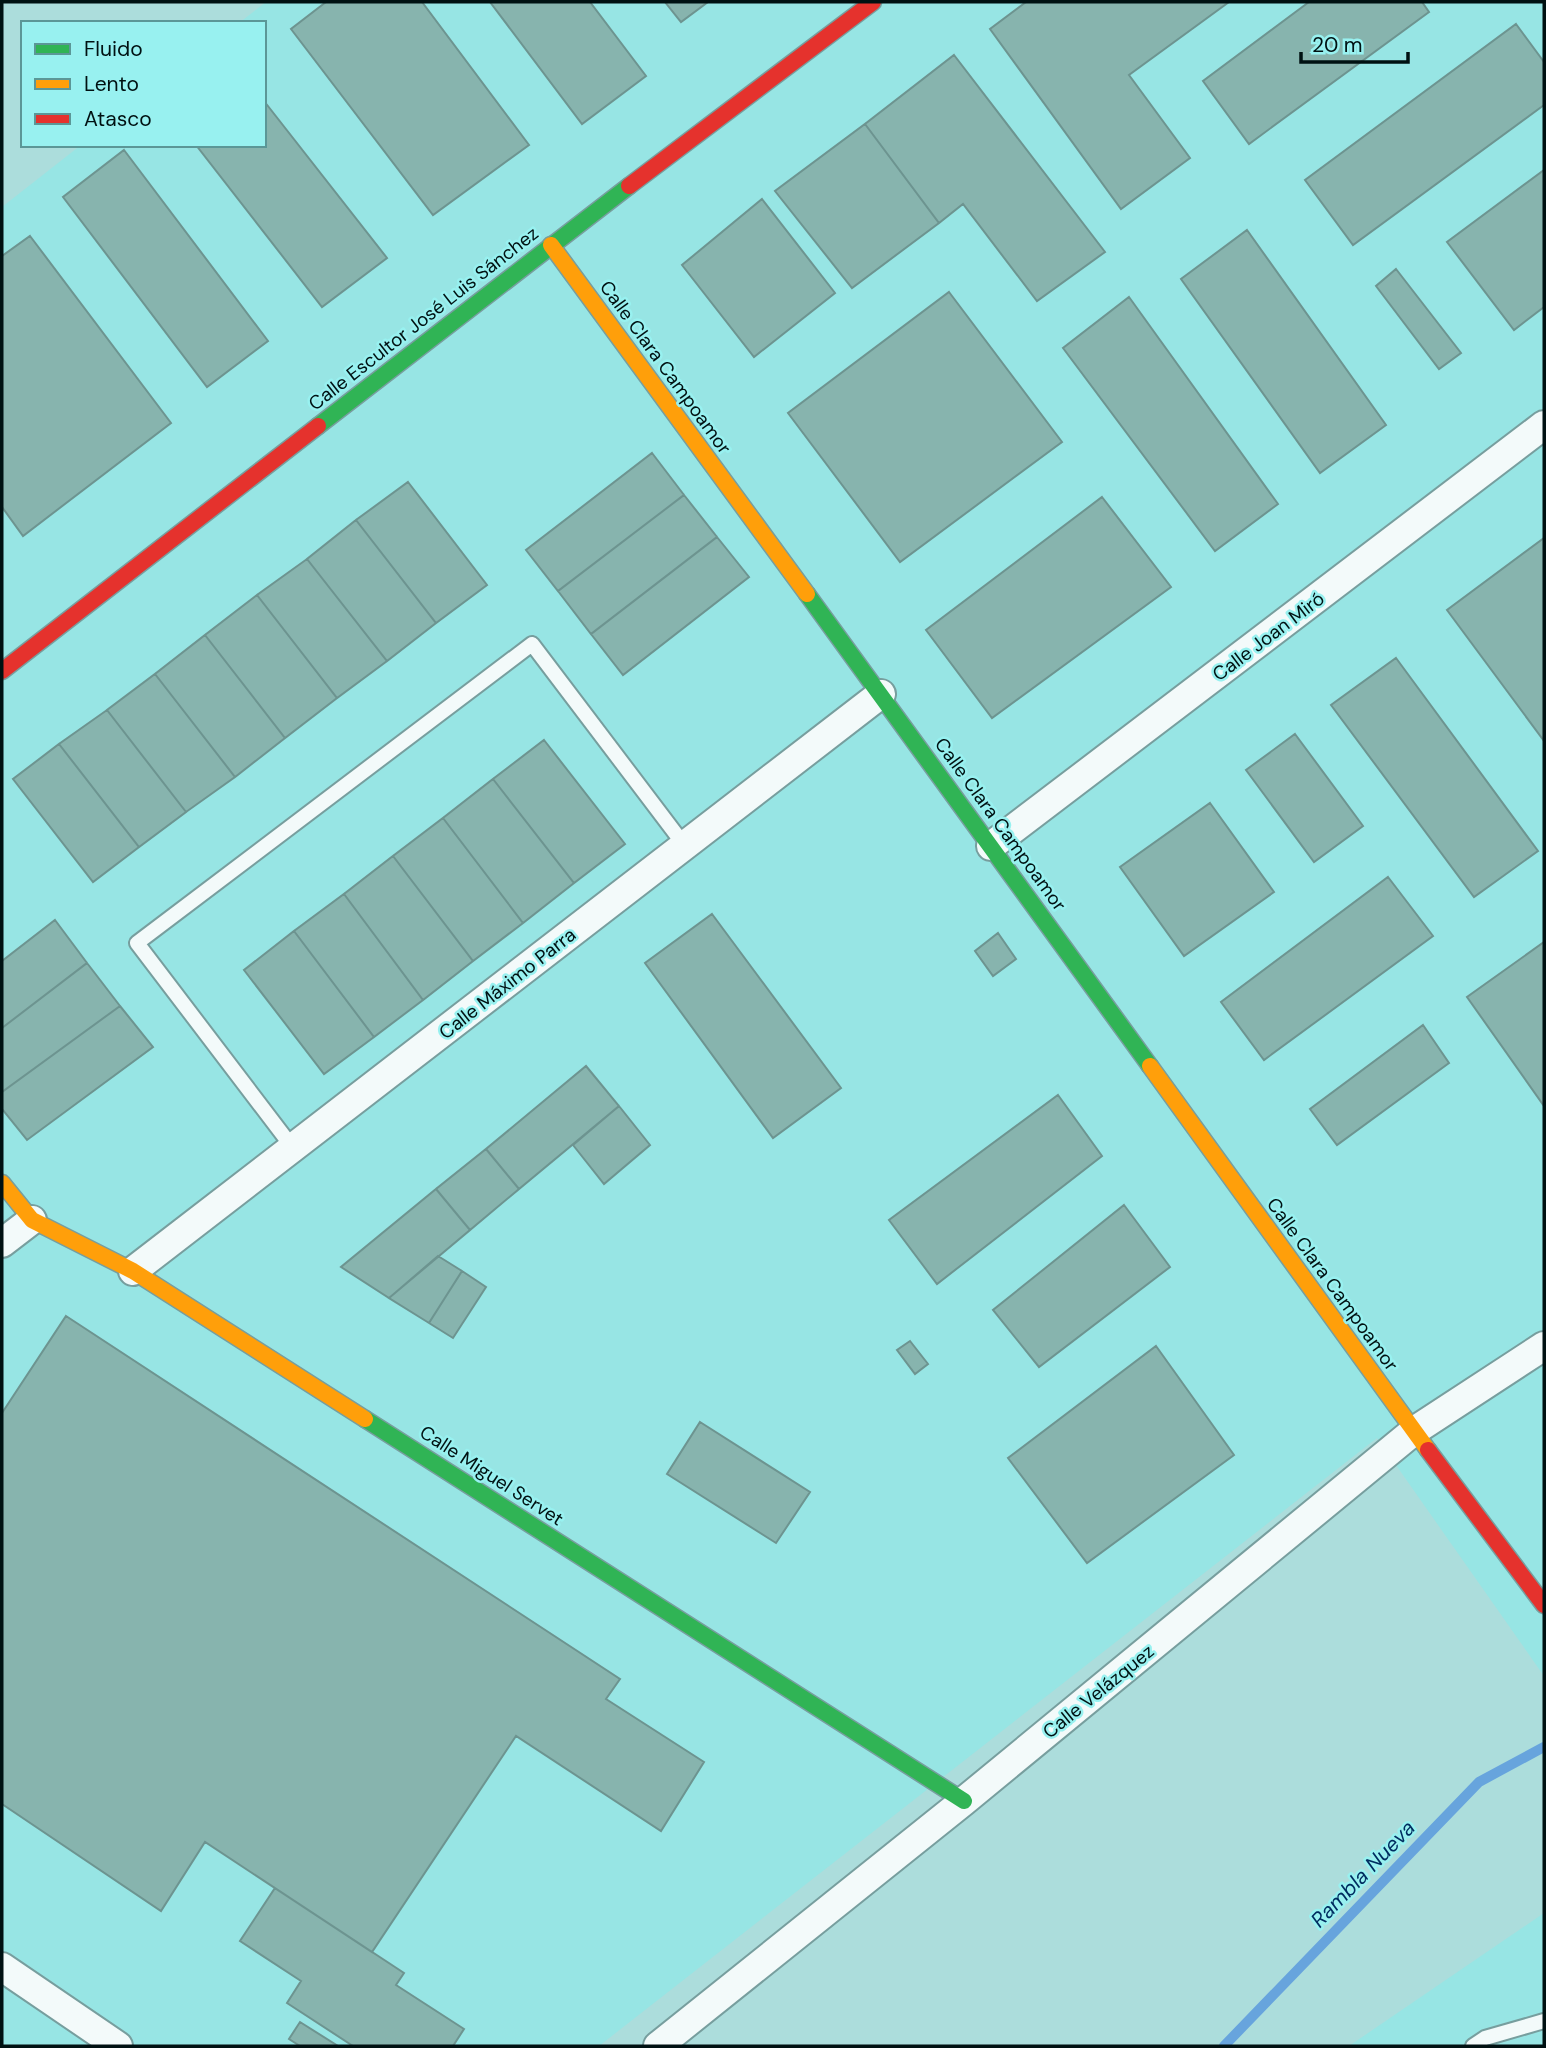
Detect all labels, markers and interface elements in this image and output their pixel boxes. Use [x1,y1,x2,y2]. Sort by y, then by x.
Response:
legend [21,21,266,147]
scale bar [1301,21,1408,65]
text: 20 m [1312,31,1363,59]
text: Fluido [84,35,143,63]
text: Lento [84,70,139,98]
text: Atasco [84,105,152,133]
street label: Calle Escultor José Luis Sánchez [303,221,543,416]
street label: Calle Clara Campoamor [594,276,737,459]
street label: Calle Joan Miró [1207,586,1329,687]
street label: Calle Clara Campoamor [929,733,1072,916]
street label: Calle Máximo Parra [434,922,581,1045]
street label: Calle Clara Campoamor [1261,1193,1404,1376]
street label: Calle Miguel Servet [415,1420,568,1531]
street label: Calle Velázquez [1038,1639,1159,1744]
water label: Rambla Nueva [1305,1814,1421,1934]

